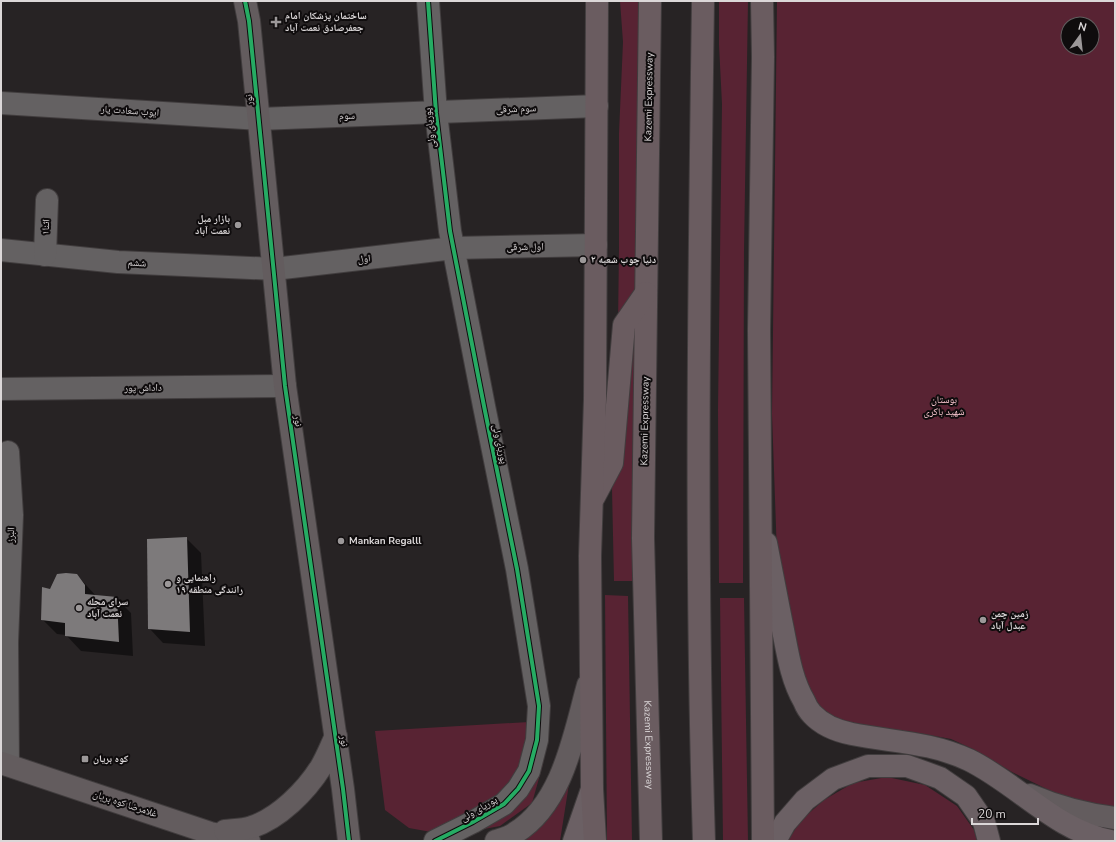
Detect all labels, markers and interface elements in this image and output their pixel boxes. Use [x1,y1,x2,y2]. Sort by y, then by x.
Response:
place label: ساختمان پزشکان امام جعفرصادق نعمت آباد [285,9,367,35]
marker: ساختمان پزشکان امام جعفرصادق نعمت آباد [270,16,282,28]
north arrow [1060,16,1100,56]
text: N [1077,19,1088,35]
street label: Kazemi Expressway [641,52,657,142]
street label: نور [241,93,257,107]
street label: سوم شرقی [496,101,537,117]
street label: ایوب سعادت یار [99,102,160,120]
street label: پوریای ولی [421,107,439,149]
street label: سوم [339,109,356,123]
place label: بازار مبل نعمت آباد [195,212,230,238]
street label: اثنا۱ [39,219,53,235]
marker: بازار مبل نعمت آباد [233,220,243,230]
street label: اول شرقی [506,240,544,254]
street label: اول [357,251,371,267]
place label: دنیا چوب شعبه ۲ [591,253,656,267]
marker: دنیا چوب شعبه ۲ [578,255,588,265]
street label: ششم [127,256,147,270]
street label: Kazemi Expressway [637,376,653,466]
street label: داداش پور [123,381,162,395]
park label: بوستان شهید باکری [924,393,965,419]
street label: نور [290,413,306,428]
street label: پوریای ولی [489,423,511,465]
street label: البرز [4,527,18,544]
place label: Mankan Regalll [349,534,422,548]
marker: Mankan Regalll [336,536,346,546]
place label: راهنمایی و رانندگی منطقه ۱۹ [176,571,243,597]
marker: راهنمایی و رانندگی منطقه ۱۹ [163,579,173,589]
place label: سرای محله نعمت آباد [87,595,128,621]
marker: سرای محله نعمت آباد [74,603,84,613]
place label: زمین چمن عبدل آباد [991,607,1029,633]
marker: زمین چمن عبدل آباد [978,615,988,625]
street label: Kazemi Expressway [640,700,657,790]
street label: نور [336,733,352,748]
place label: کوه بریان [93,752,129,766]
marker: کوه بریان [80,754,90,764]
street label: غلامرضا کوه بریان [91,787,159,821]
street label: پوریای ولی [458,793,500,825]
scale bar [972,800,1038,826]
text: 20 m [978,806,1006,822]

